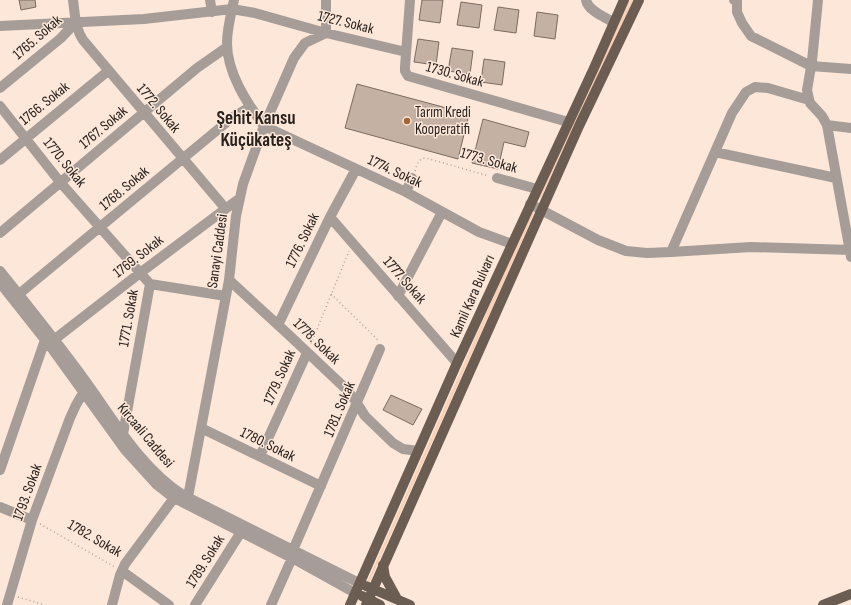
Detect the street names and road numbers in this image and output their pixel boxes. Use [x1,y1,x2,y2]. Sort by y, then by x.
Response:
street label: 1727. Sokak [316,6,376,39]
street label: 1765. Sokak [9,11,66,64]
street label: 1730. Sokak [424,57,486,92]
street label: 1766. Sokak [15,77,73,129]
street label: 1772. Sokak [133,80,185,137]
street label: 1767. Sokak [75,101,132,153]
street label: 1770. Sokak [39,134,91,191]
street label: 1773. Sokak [458,143,520,178]
street label: 1774. Sokak [365,151,425,192]
street label: 1768. Sokak [95,162,153,215]
street label: 1776. Sokak [281,209,324,271]
street label: Sanayi Caddesi [203,213,232,289]
street label: 1769. Sokak [109,231,168,282]
street label: Kamil Kara Bulvarı [446,252,499,341]
street label: 1777. Sokak [379,253,431,308]
street label: 1771. Sokak [114,288,143,348]
street label: 1778. Sokak [289,314,345,369]
street label: 1779. Sokak [259,346,300,408]
street label: 1781. Sokak [319,378,360,440]
street label: Kırcaali Caddesi [113,399,178,472]
street label: 1780. Sokak [237,423,299,466]
street label: 1793. Sokak [8,461,47,523]
street label: 1782. Sokak [64,515,125,562]
street label: 1789. Sokak [182,531,229,591]

